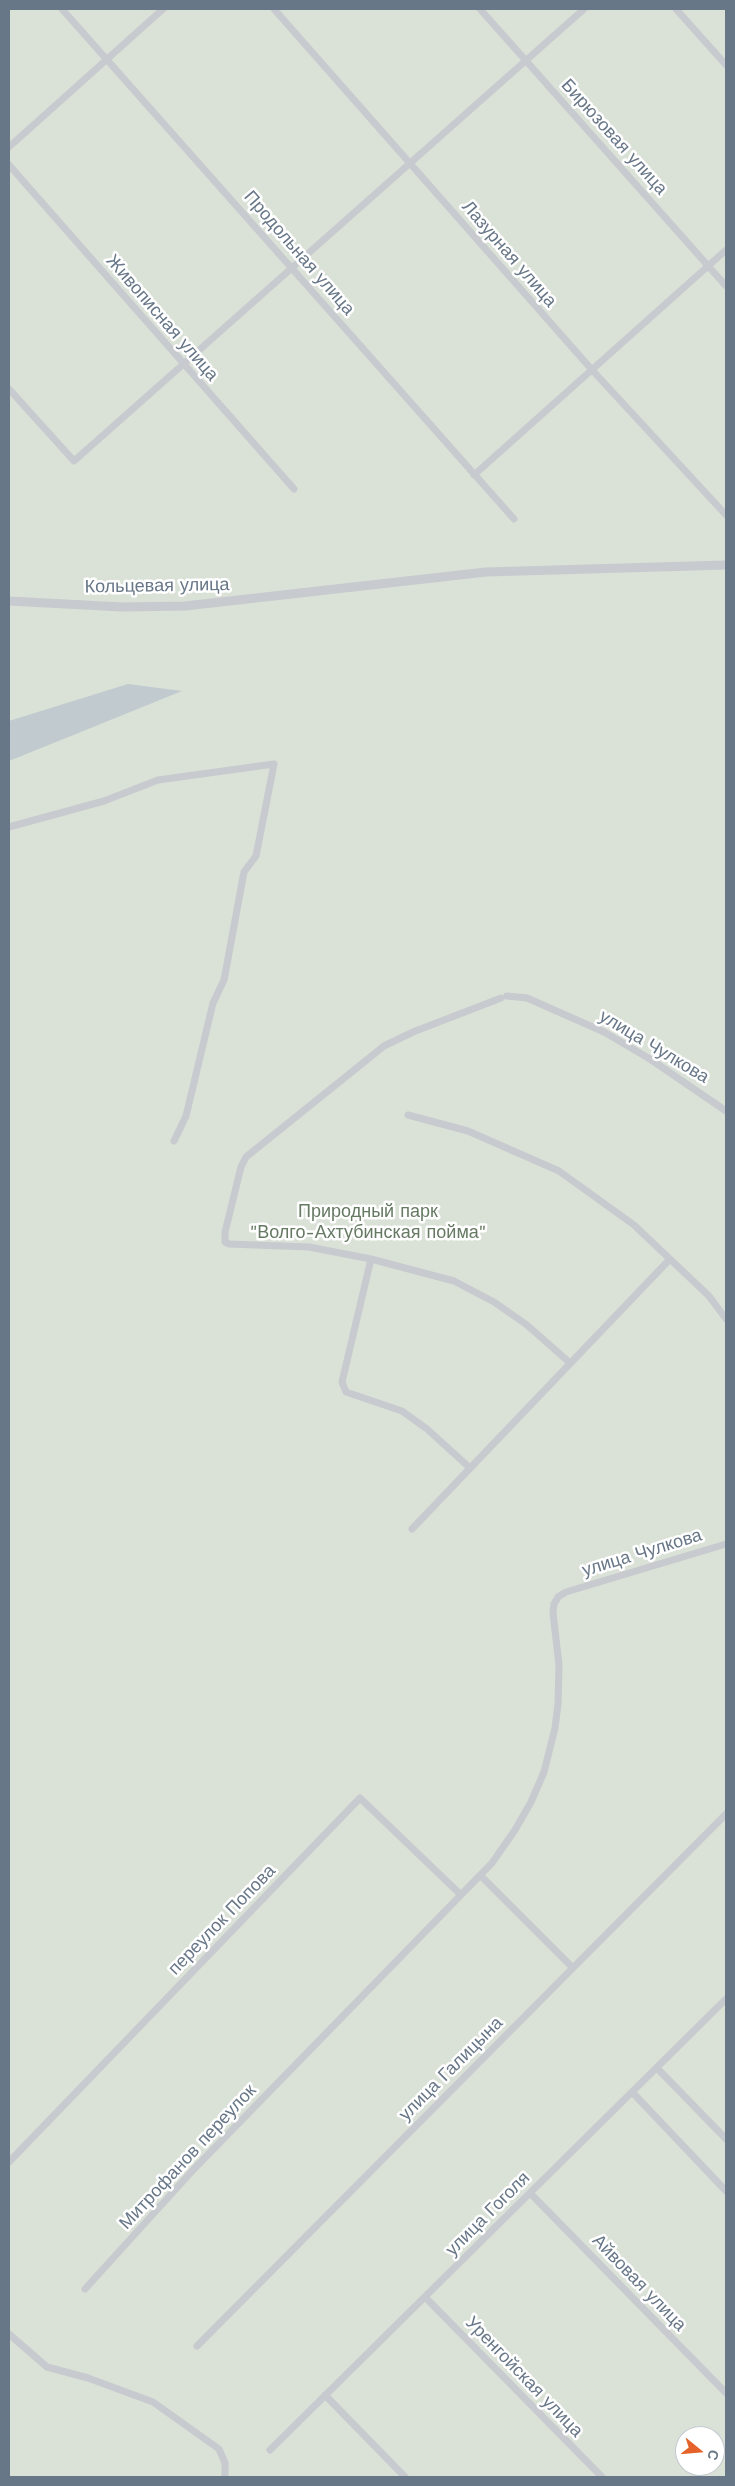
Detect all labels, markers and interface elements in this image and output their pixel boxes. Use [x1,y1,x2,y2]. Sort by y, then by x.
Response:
street label: Бирюзовая улица [556,75,672,199]
street label: Продольная улица [239,186,359,320]
street label: Лазурная улица [457,196,561,312]
street label: Живописная улица [101,250,223,386]
street label: Кольцевая улица [84,574,230,598]
street label: улица Чулкова [595,1006,713,1088]
park label: Природный парк "Волго-Ахтубинская пойма" [250,1201,486,1244]
street label: улица Чулкова [579,1525,705,1581]
street label: переулок Попова [164,1860,280,1980]
street label: улица Галицына [395,2013,507,2125]
street label: Митрофанов переулок [115,2080,261,2234]
street label: улица Гоголя [441,2167,535,2261]
street label: Айвовая улица [587,2230,691,2336]
street label: Уренгойская улица [461,2312,587,2442]
north arrow [675,2426,725,2476]
text: С [704,2448,723,2462]

